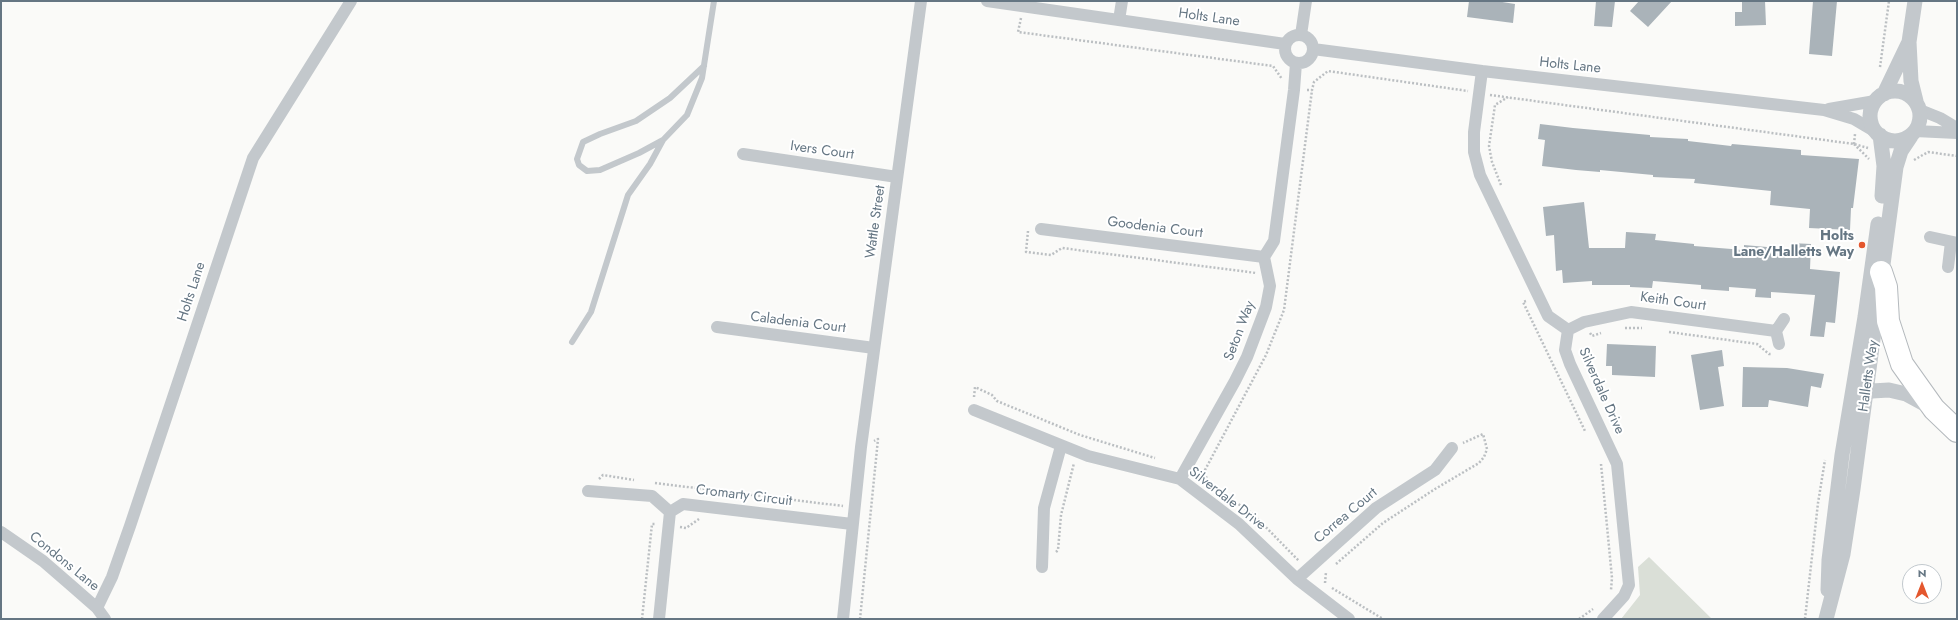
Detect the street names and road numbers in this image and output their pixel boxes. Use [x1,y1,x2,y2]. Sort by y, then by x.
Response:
street label: Holts Lane [1177,5,1241,31]
street label: Holts Lane [1538,54,1602,78]
street label: Ivers Court [789,138,855,164]
street label: Wattle Street [863,184,889,260]
street label: Goodenia Court [1106,214,1204,242]
street label: Holts Lane [174,260,210,324]
street label: Keith Court [1639,289,1707,315]
street label: Seton Way [1221,299,1259,363]
street label: Caladenia Court [749,309,847,337]
street label: Halletts Way [1856,339,1882,413]
street label: Silverdale Drive [1574,345,1628,437]
street label: Silverdale Drive [1185,464,1269,534]
street label: Cromarty Circuit [695,482,793,510]
street label: Correa Court [1311,485,1381,547]
street label: Condons Lane [26,529,102,595]

